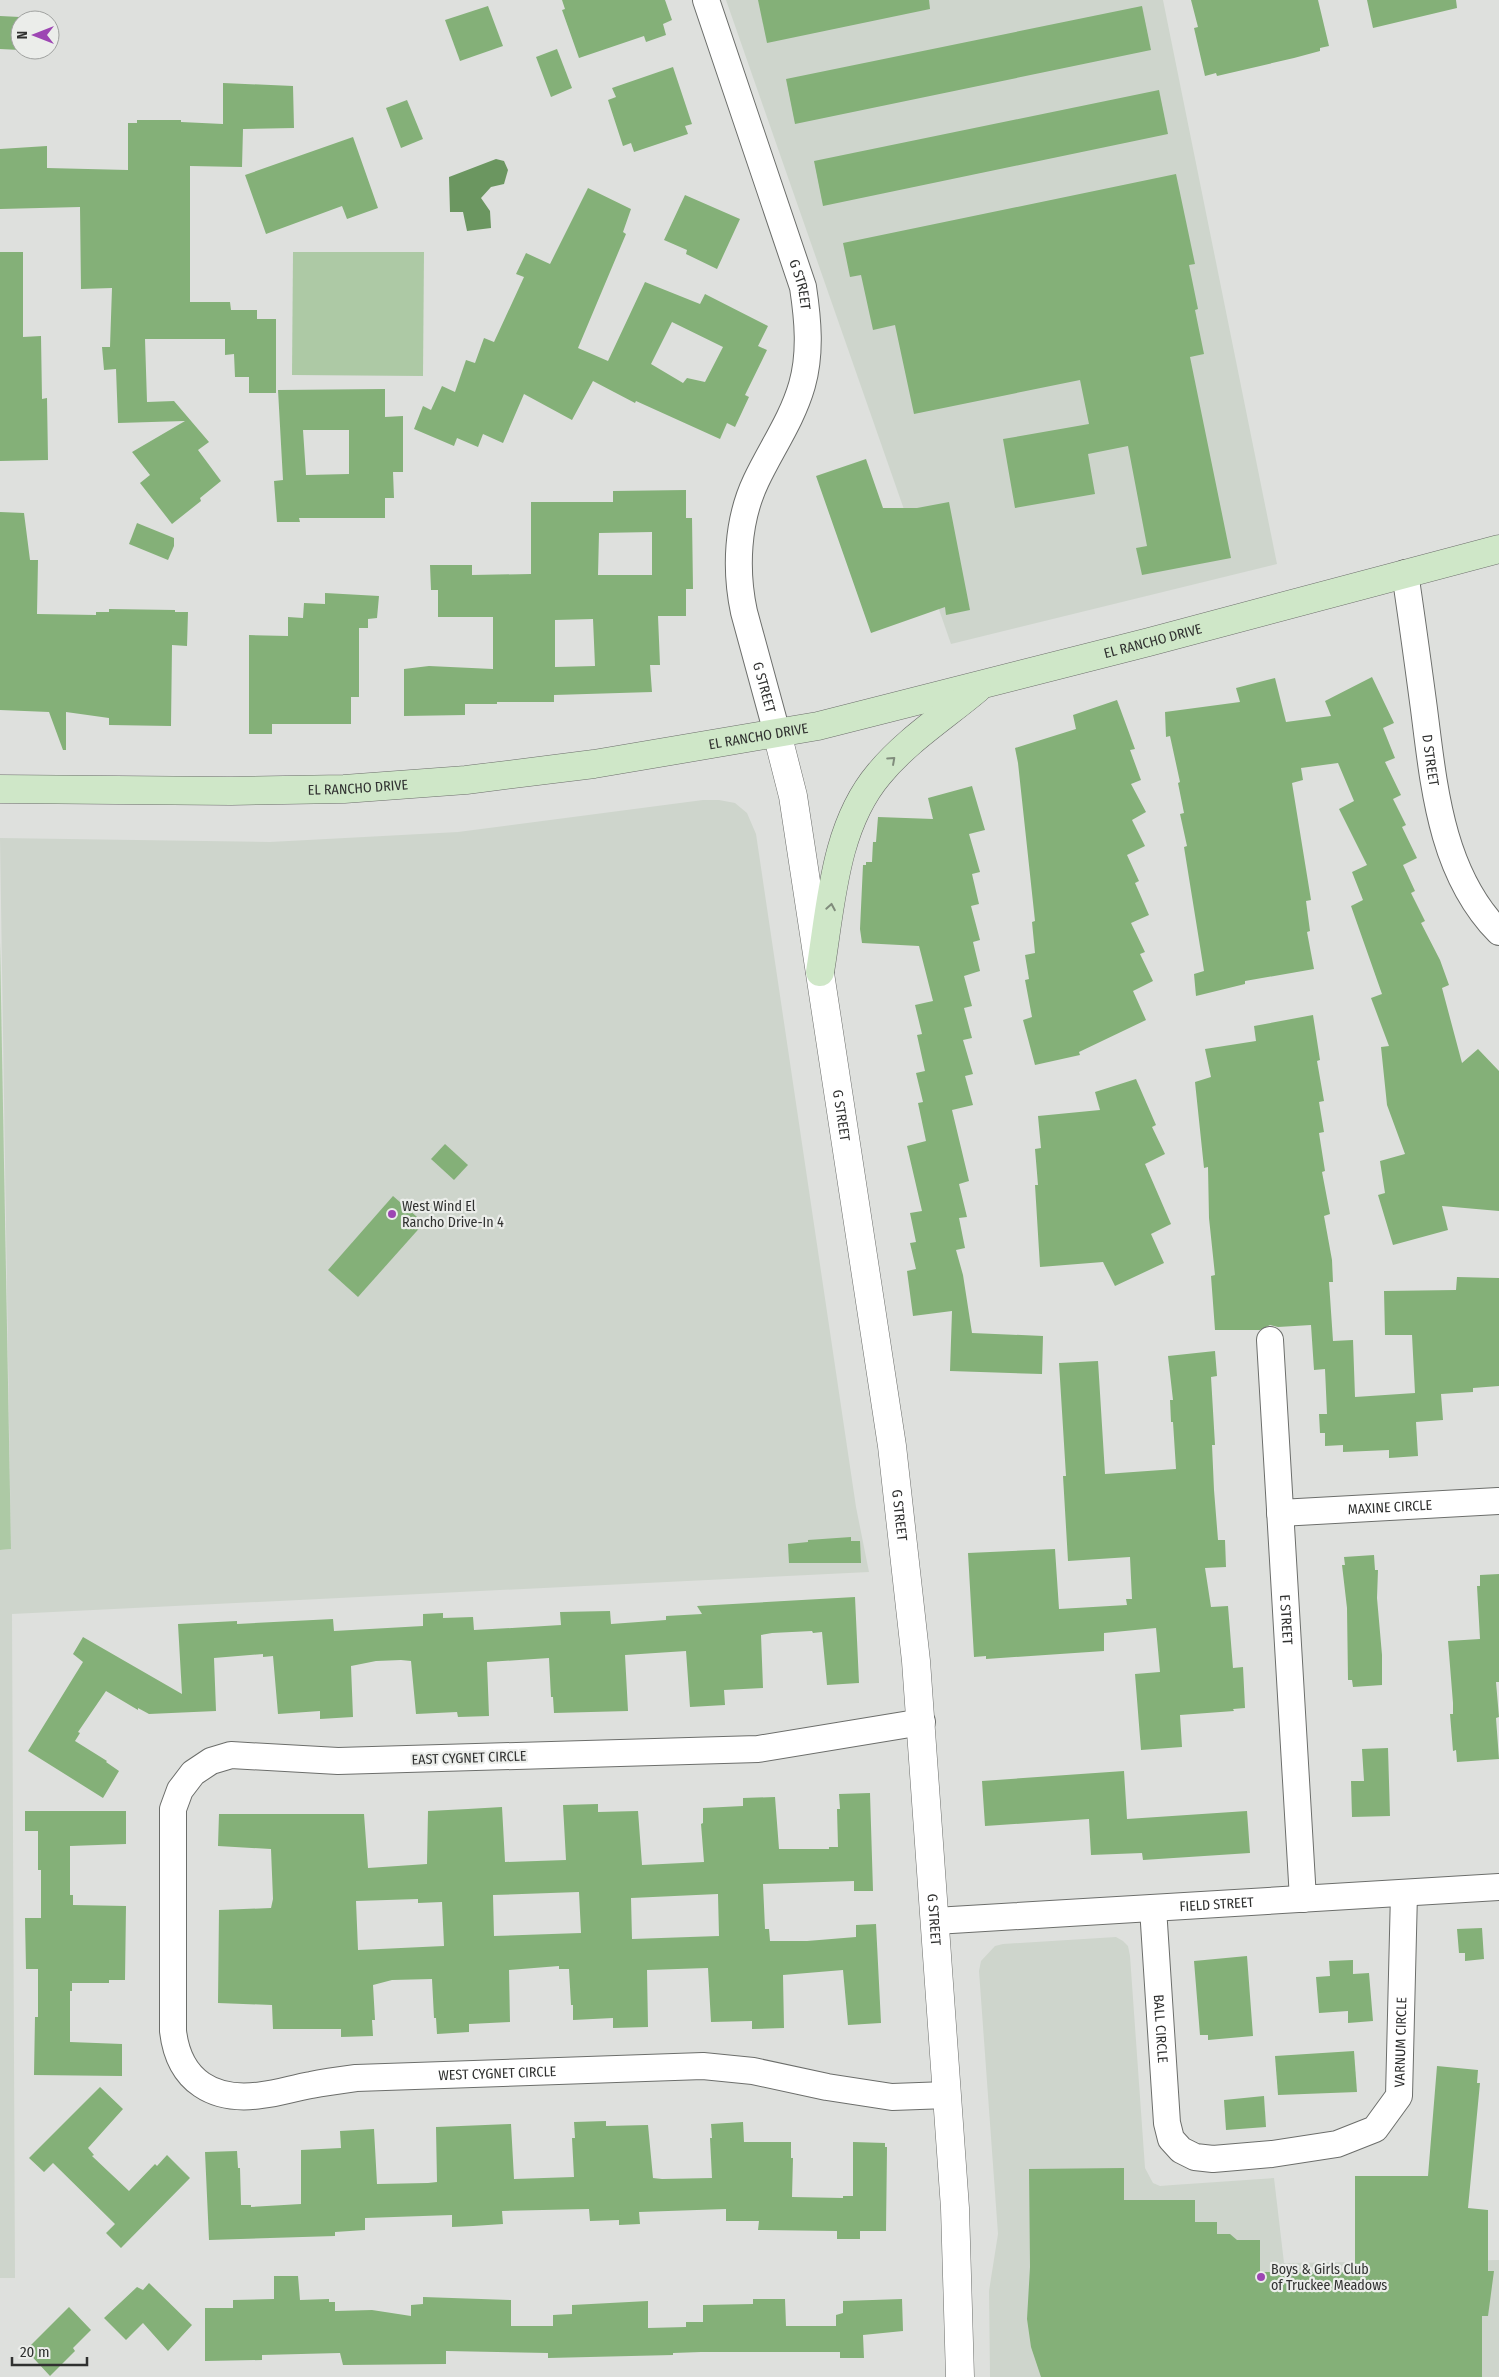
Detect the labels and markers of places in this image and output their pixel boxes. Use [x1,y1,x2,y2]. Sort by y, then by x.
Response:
place label: West Wind El Rancho Drive-In 4 [402,1198,504,1231]
marker: West Wind El Rancho Drive-In 4 [386,1208,398,1220]
place label: Boys & Girls Club of Truckee Meadows [1271,2261,1387,2294]
marker: Boys & Girls Club of Truckee Meadows [1255,2271,1267,2283]

